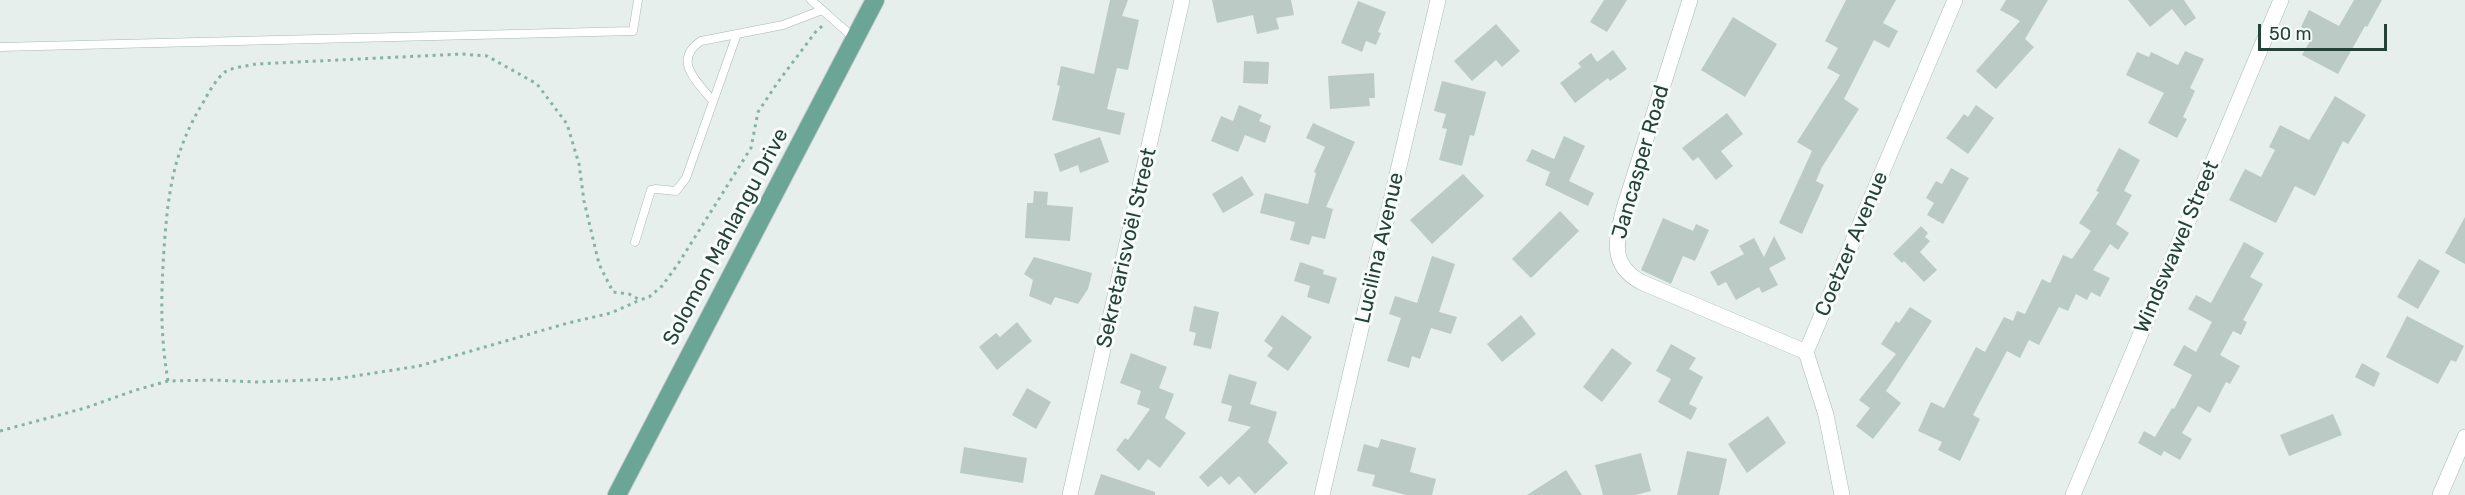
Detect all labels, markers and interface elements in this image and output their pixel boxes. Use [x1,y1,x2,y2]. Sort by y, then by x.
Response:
scale bar [2261,12,2390,50]
text: 50 m [2269,23,2312,45]
street label: Jancasper Road [1607,82,1675,242]
street label: Solomon Mahlangu Drive [658,124,794,350]
street label: Sekretarisvoël Street [1092,146,1162,350]
street label: Windswawel Street [2129,157,2225,337]
street label: Coetzer Avenue [1810,168,1894,320]
street label: Lucilina Avenue [1350,170,1410,326]

